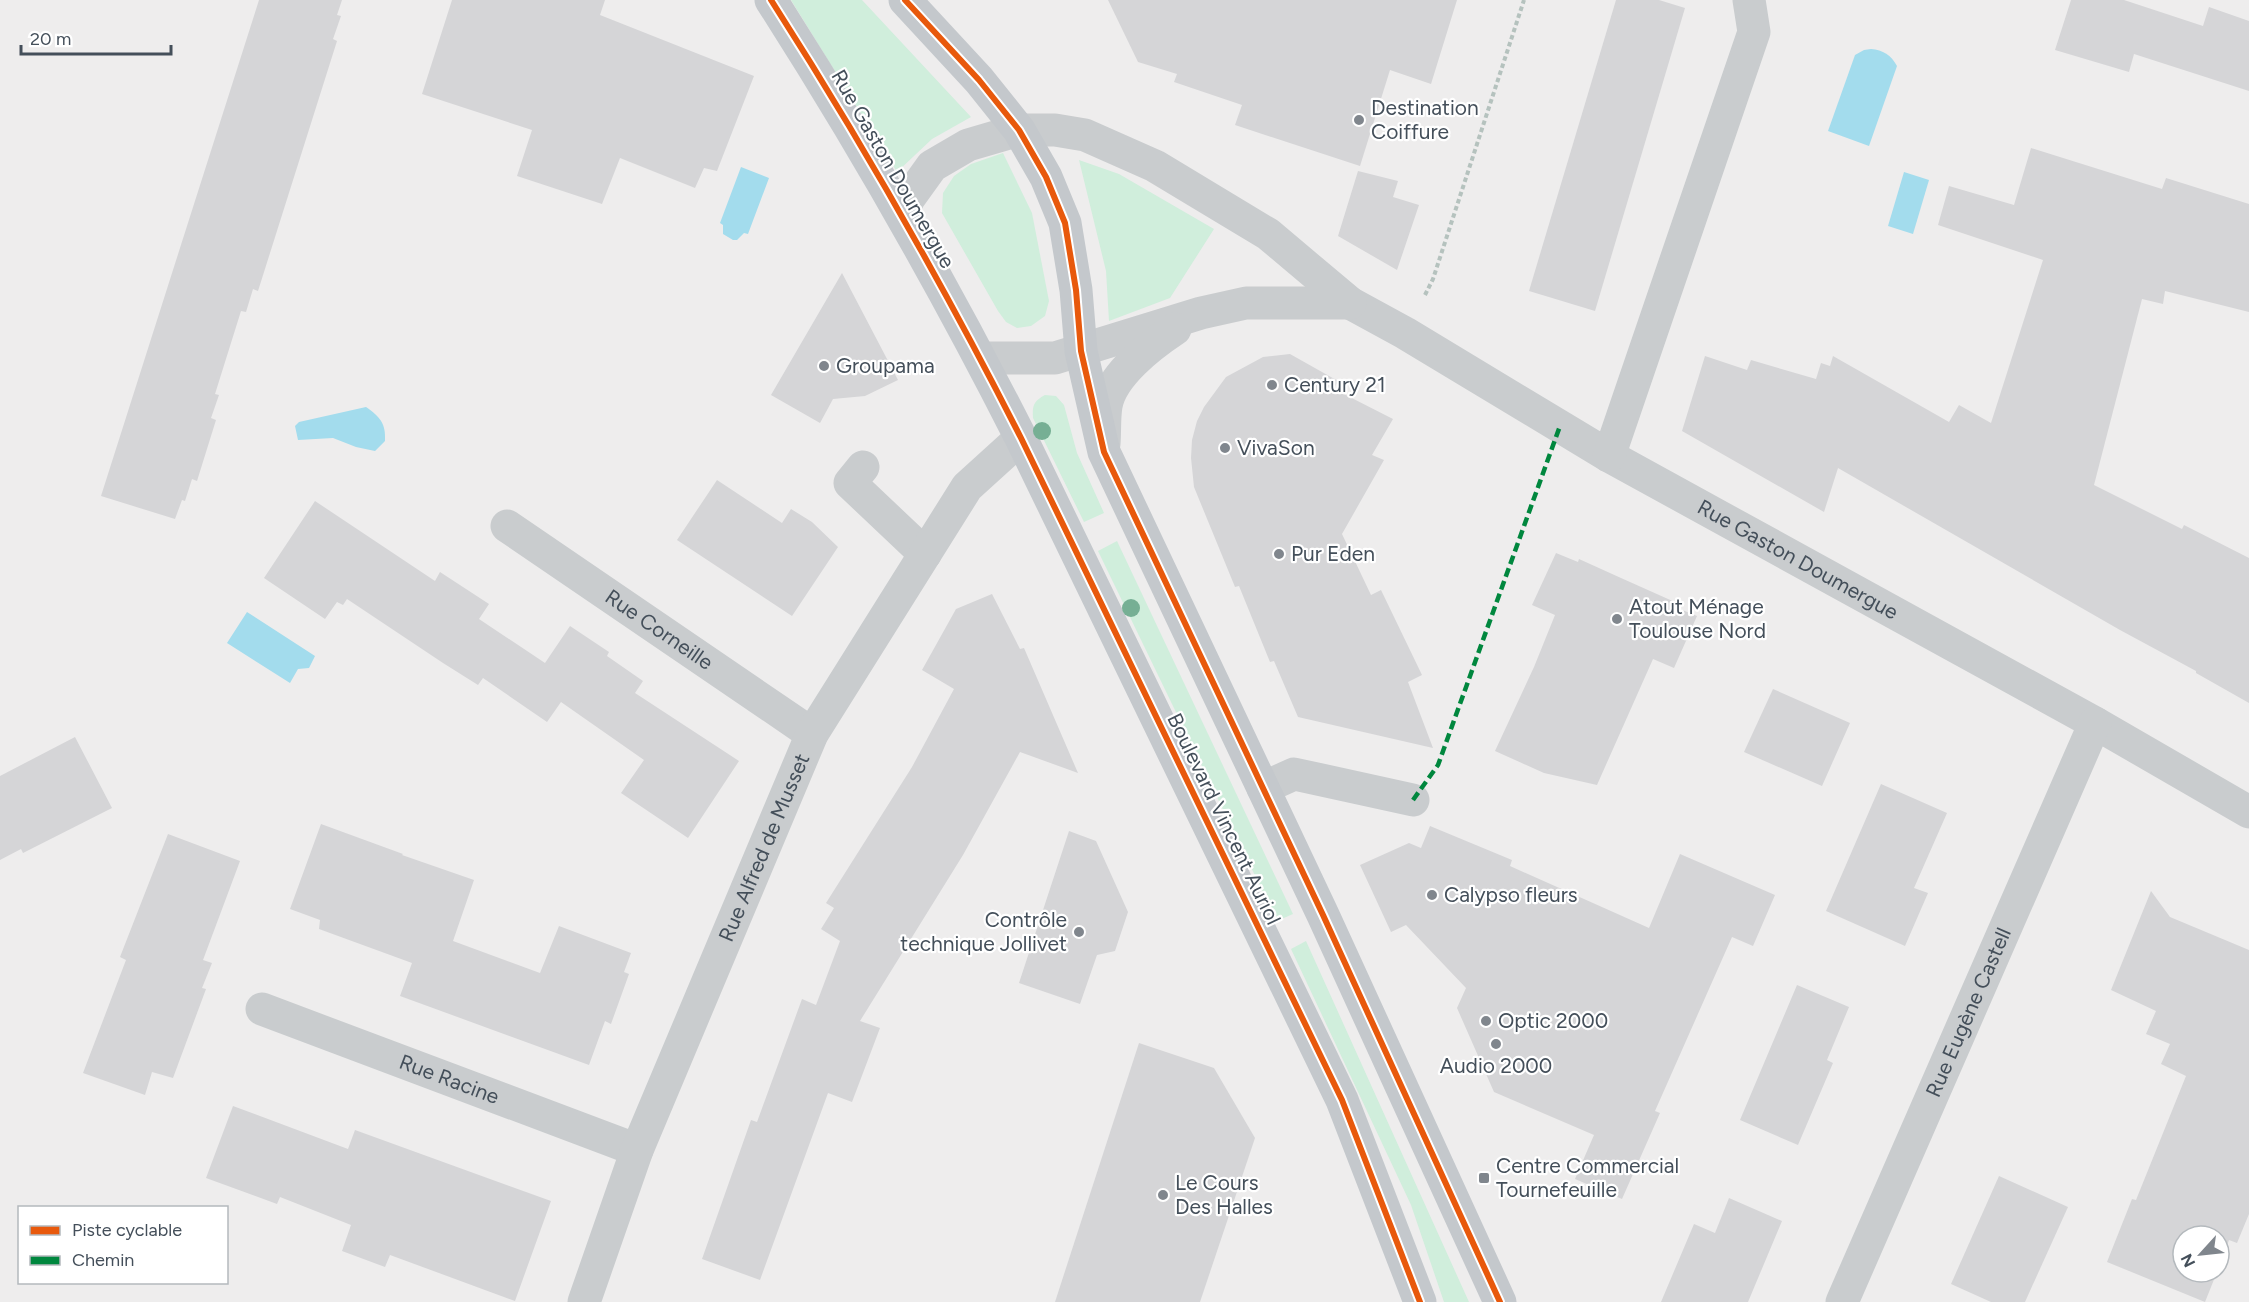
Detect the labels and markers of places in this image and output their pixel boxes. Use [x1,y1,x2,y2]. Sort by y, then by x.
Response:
place label: Destination Coiffure [1371,95,1479,144]
marker: Destination Coiffure [1352,113,1366,127]
place label: Groupama [836,353,935,378]
marker: Groupama [817,359,831,373]
place label: Century 21 [1284,372,1386,397]
marker: Century 21 [1265,378,1279,392]
place label: VivaSon [1237,435,1315,460]
marker: VivaSon [1218,441,1232,455]
place label: Pur Eden [1291,541,1375,566]
marker: Pur Eden [1272,547,1286,561]
place label: Atout Ménage Toulouse Nord [1629,594,1766,643]
marker: Atout Ménage Toulouse Nord [1610,612,1624,626]
place label: Calypso fleurs [1444,882,1578,907]
marker: Calypso fleurs [1425,888,1439,902]
place label: Contrôle technique Jollivet [900,907,1067,956]
marker: Contrôle technique Jollivet [1072,925,1086,939]
place label: Optic 2000 [1498,1008,1608,1033]
marker: Optic 2000 [1479,1014,1493,1028]
marker: Audio 2000 [1489,1037,1503,1051]
place label: Audio 2000 [1440,1053,1552,1078]
place label: Centre Commercial Tournefeuille [1496,1153,1679,1202]
place label: Le Cours Des Halles [1175,1170,1273,1219]
marker: Centre Commercial Tournefeuille [1477,1171,1491,1185]
marker: Le Cours Des Halles [1156,1188,1170,1202]

